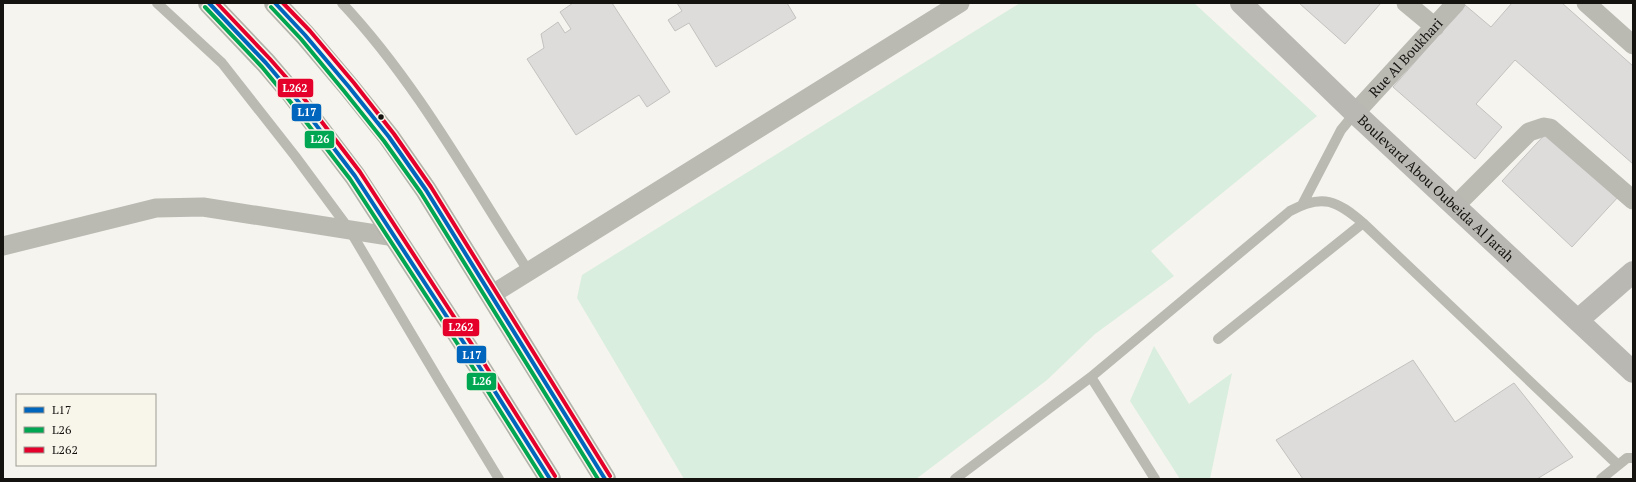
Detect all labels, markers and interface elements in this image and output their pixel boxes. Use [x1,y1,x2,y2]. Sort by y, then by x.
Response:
street label: Rue Al Boukhari [1364,14,1446,101]
line badge: L262 [277,78,314,98]
text: L262 [282,81,308,95]
line badge: L17 [291,103,322,122]
text: L17 [298,105,316,119]
street label: Boulevard Abou Oubeida Al Jarah [1354,110,1519,266]
unlabelled marker [376,112,386,122]
line badge: L26 [304,130,335,149]
text: L26 [311,132,329,146]
line badge: L262 [442,318,480,337]
text: L262 [448,320,474,334]
line badge: L17 [456,345,487,364]
text: L17 [463,348,481,362]
line badge: L26 [466,372,497,391]
text: L26 [473,374,491,388]
legend [16,394,156,466]
text: L17 [52,402,71,417]
text: L26 [52,422,72,437]
text: L262 [52,442,78,457]

